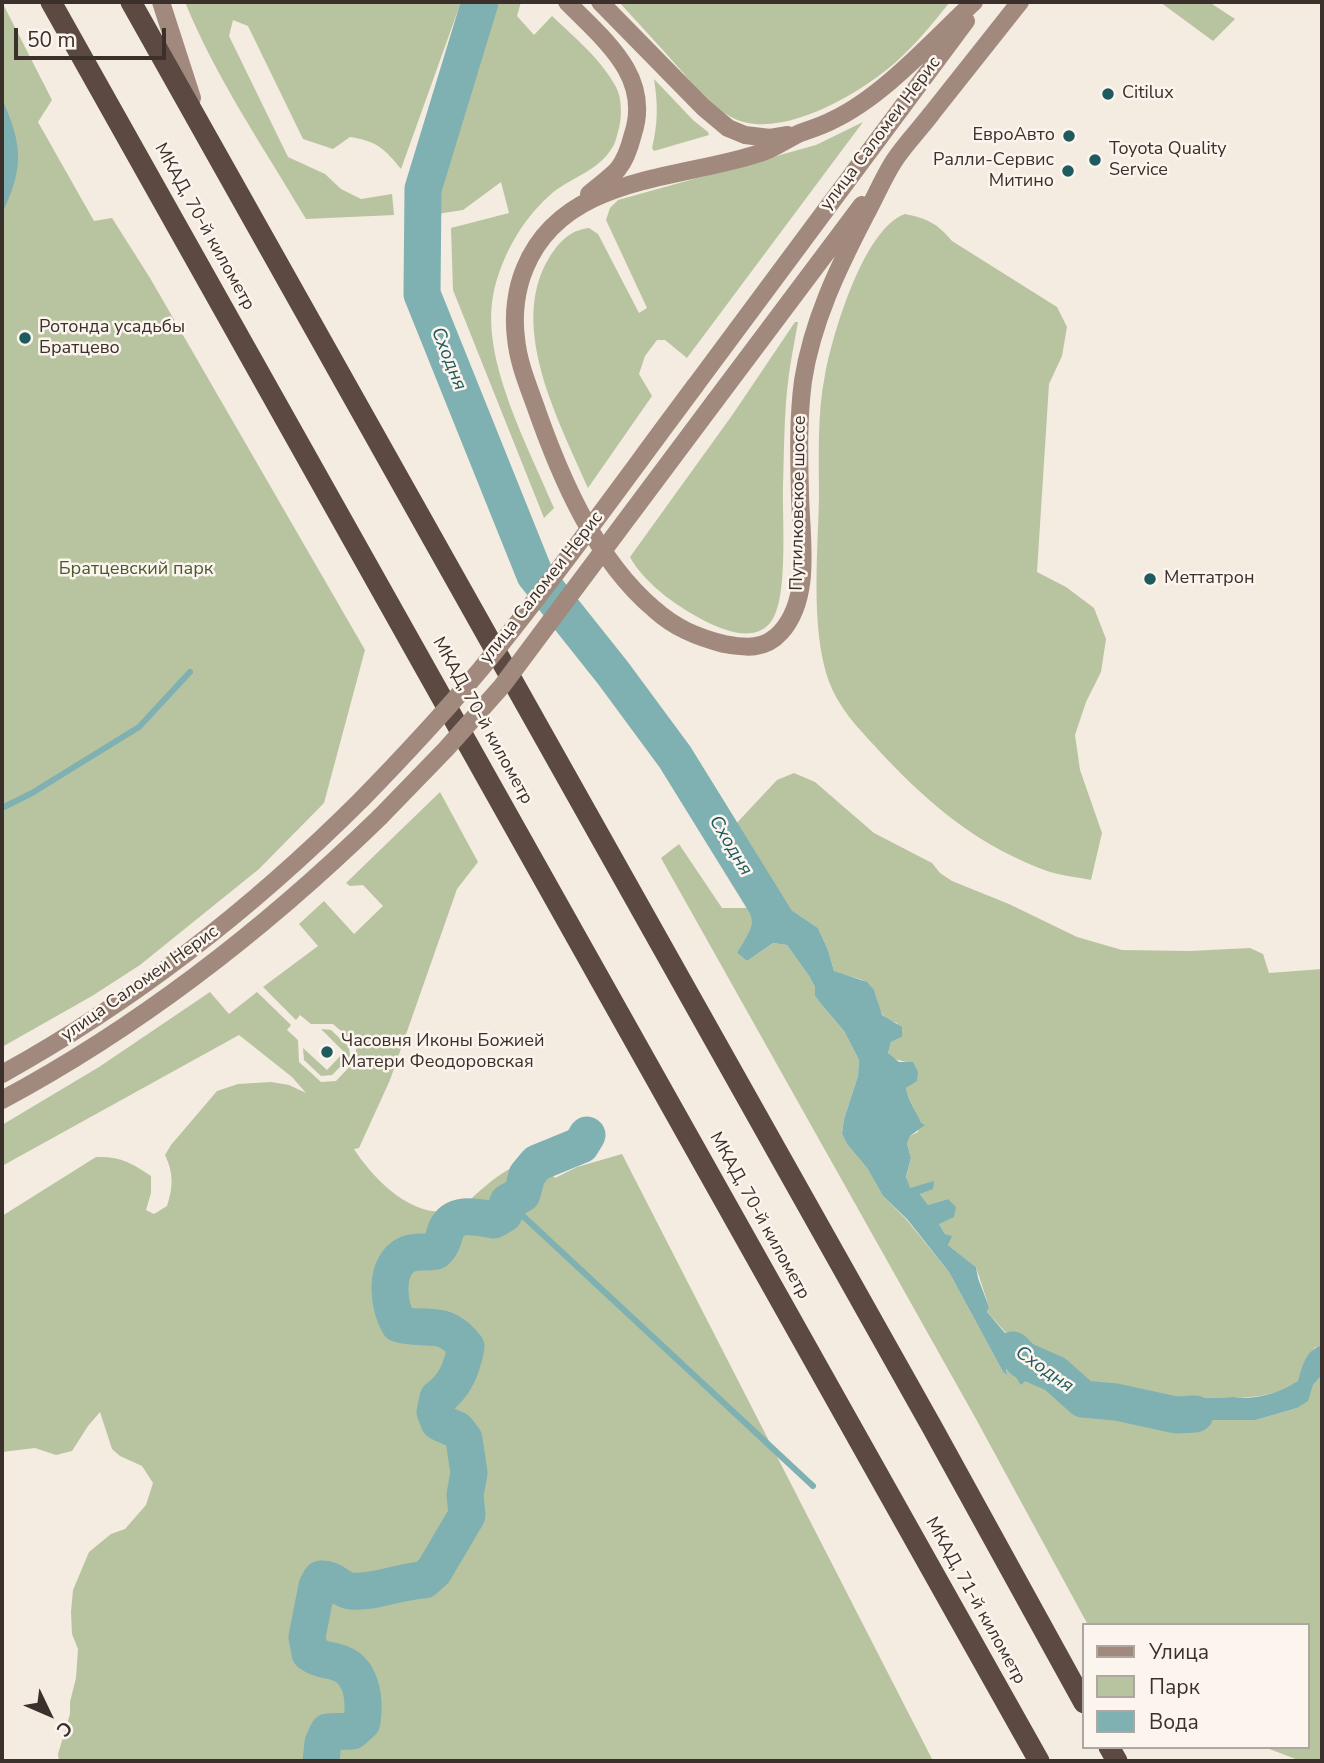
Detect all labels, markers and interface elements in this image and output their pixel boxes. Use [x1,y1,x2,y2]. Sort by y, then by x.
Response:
scale bar [18,14,170,58]
text: 50 m [27,26,76,54]
street label: улица Саломеи Нерис [816,53,946,215]
place label: Citilux [1122,83,1174,105]
marker: Citilux [1100,86,1116,102]
place label: ЕвроАвто [973,125,1055,147]
marker: ЕвроАвто [1061,128,1077,144]
place label: Toyota Quality Service [1109,139,1226,182]
street label: МКАД, 70-й километр [149,140,259,314]
place label: Ралли-Сервис Митино [933,150,1054,192]
marker: Toyota Quality Service [1087,152,1103,168]
marker: Ралли-Сервис Митино [1060,163,1076,179]
place label: Ротонда усадьбы Братцево [39,317,185,360]
water label: Сходня [425,324,471,394]
marker: Ротонда усадьбы Братцево [17,330,33,346]
street label: Путилковское шоссе [787,415,811,591]
street label: улица Саломеи Нерис [476,508,608,668]
park label: Братцевский парк [59,559,213,581]
place label: Меттатрон [1164,568,1254,590]
marker: Меттатрон [1142,571,1158,587]
street label: МКАД, 70-й километр [427,634,537,808]
water label: Сходня [703,812,757,880]
street label: улица Саломеи Нерис [57,922,223,1046]
place label: Часовня Иконы Божией Матери Феодоровская [341,1031,545,1074]
marker: Часовня Иконы Божией Матери Феодоровская [319,1044,335,1060]
street label: МКАД, 70-й километр [704,1129,814,1303]
water label: Сходня [1010,1342,1078,1398]
street label: МКАД, 71-й километр [920,1514,1030,1688]
legend [1082,1623,1310,1749]
text: Улица [1149,1638,1209,1666]
text: Парк [1149,1673,1200,1701]
north arrow [14,1679,84,1749]
text: Вода [1149,1708,1199,1736]
text: С [50,1715,78,1742]

